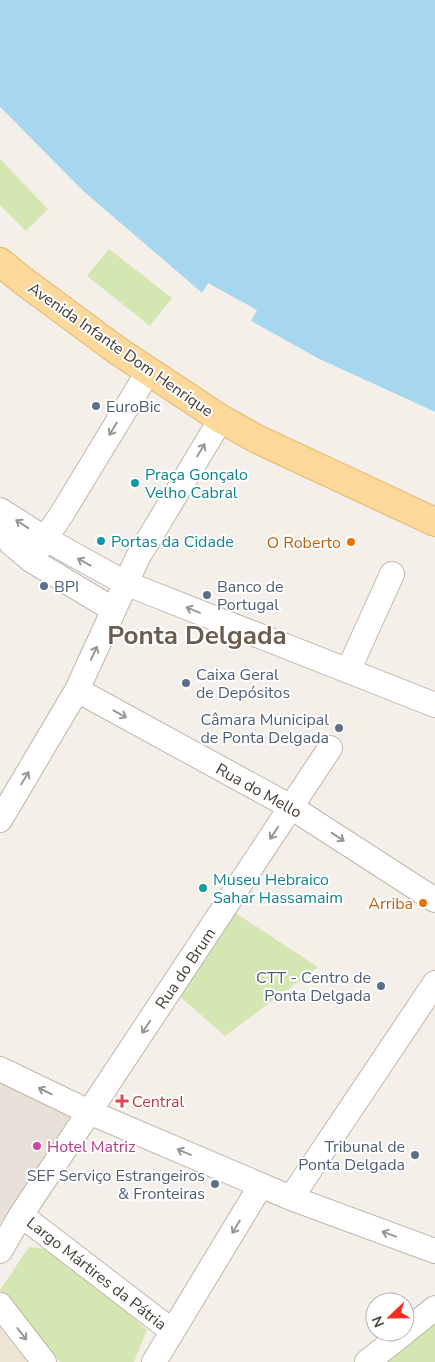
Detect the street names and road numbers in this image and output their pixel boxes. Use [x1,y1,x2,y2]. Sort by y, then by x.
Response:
street label: Avenida Infante Dom Henrique [23,277,217,422]
street label: Rua do Mello [212,758,306,824]
street label: Rua do Brum [150,924,221,1014]
street label: Largo Mártires da Pátria [22,1212,171,1336]

